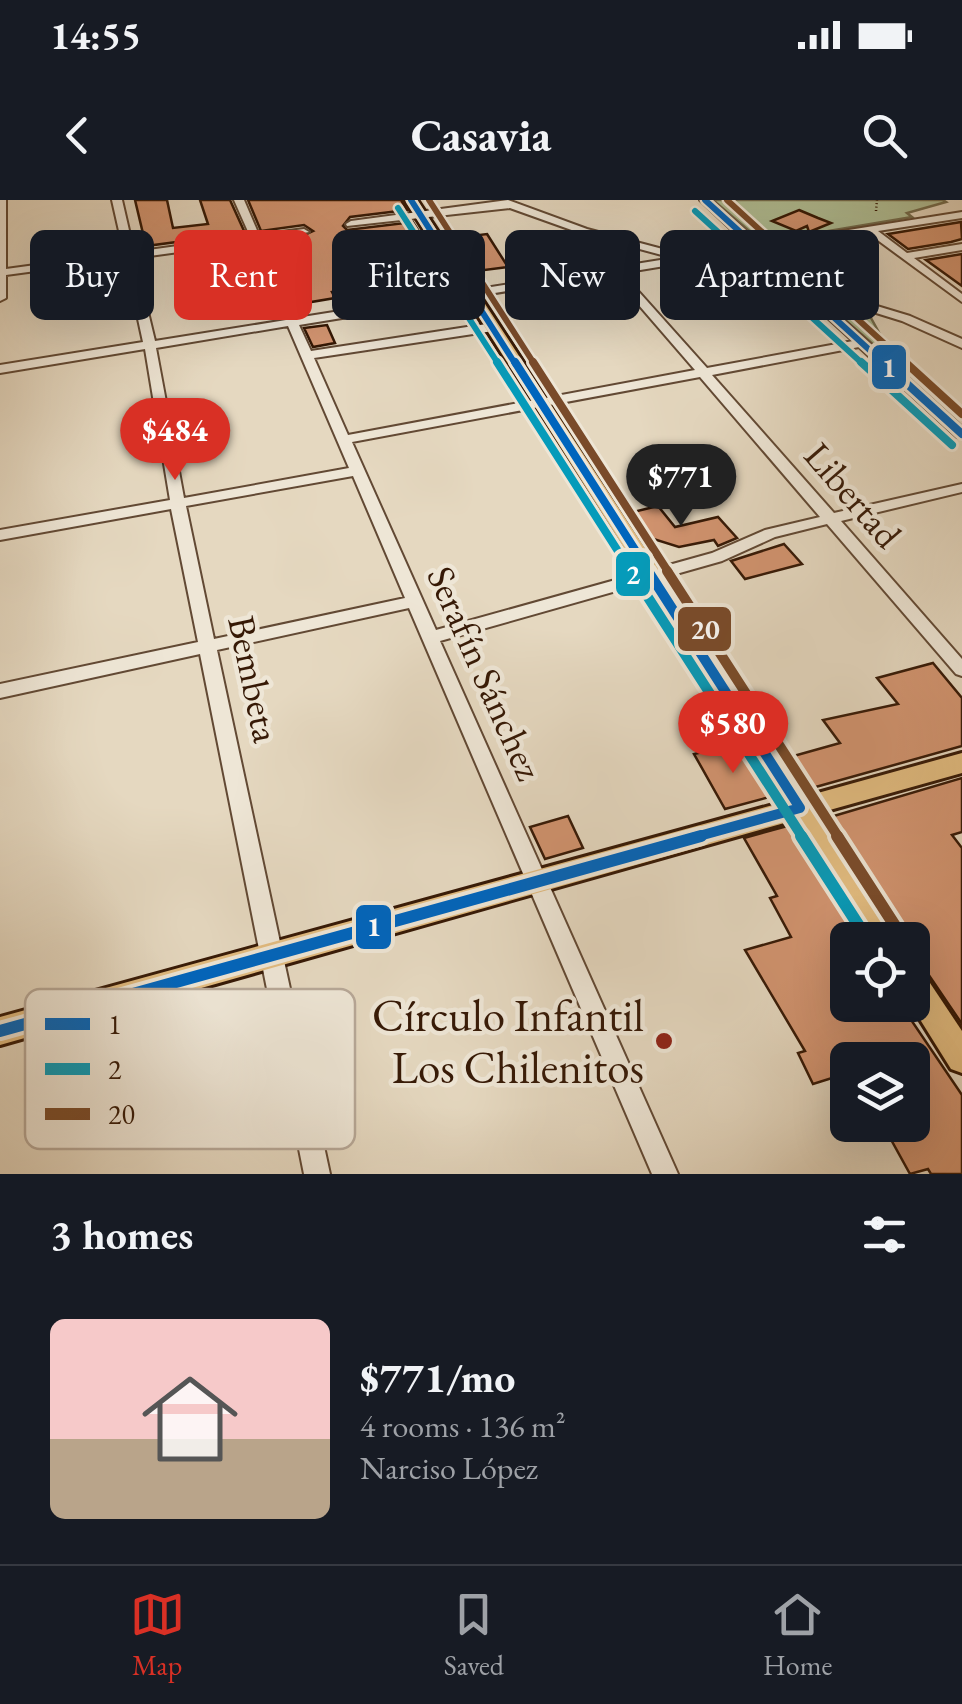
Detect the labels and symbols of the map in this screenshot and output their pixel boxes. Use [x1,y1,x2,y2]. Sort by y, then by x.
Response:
line badge: 1 [870,343,908,391]
text: 1 [882,349,896,385]
pin: $484 [116,398,234,483]
street label: Libertad [794,431,913,558]
pin: $771 [622,444,740,529]
line badge: 2 [614,550,652,598]
text: 2 [626,556,641,592]
street label: Serafín Sánchez [416,558,555,788]
line badge: 20 [676,605,733,653]
street label: Bembeta [217,611,292,747]
text: 20 [690,611,720,647]
pin: $580 [674,691,792,776]
line badge: 1 [354,903,393,951]
text: 1 [367,908,381,944]
place label: Círculo Infantil Los Chilenitos [372,986,644,1096]
legend [25,989,355,1149]
text: 1 [108,1006,121,1042]
marker: Círculo Infantil Los Chilenitos [653,1030,675,1052]
text: 2 [108,1051,122,1087]
text: 20 [108,1096,135,1132]

